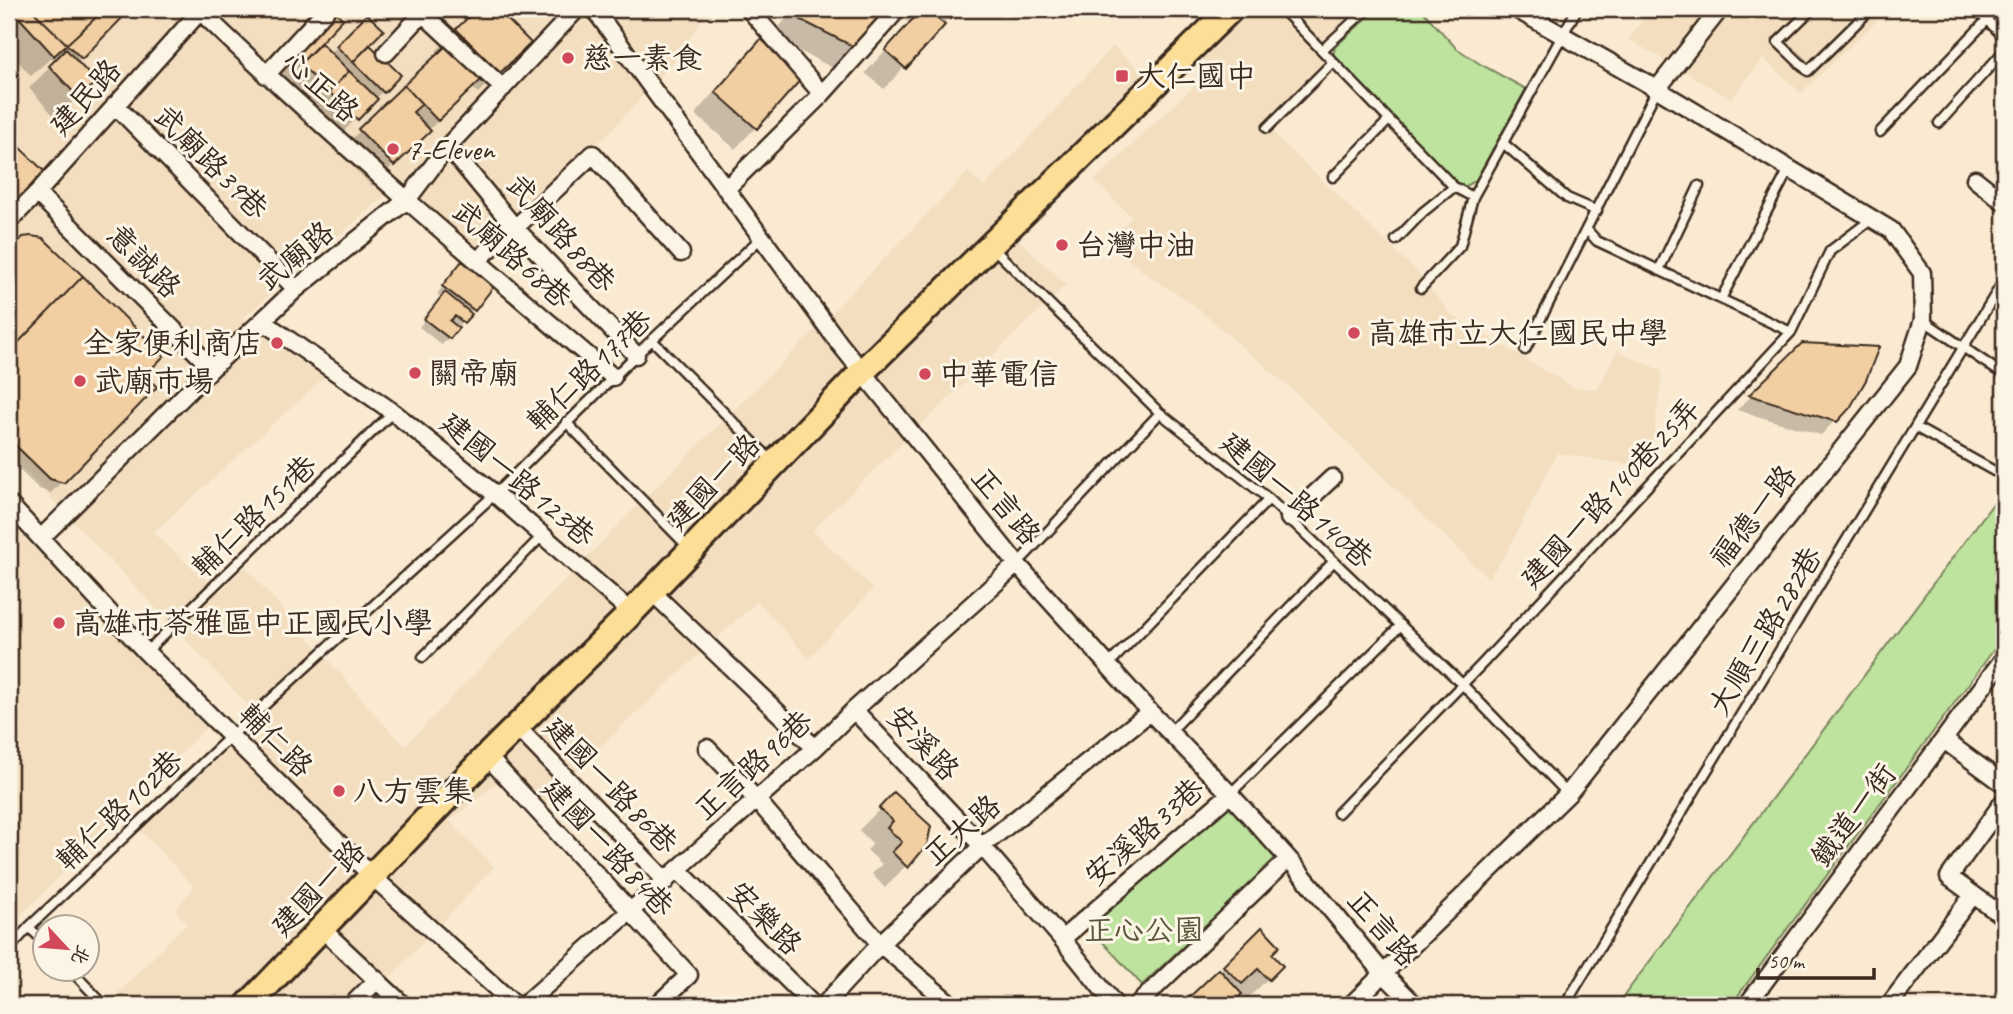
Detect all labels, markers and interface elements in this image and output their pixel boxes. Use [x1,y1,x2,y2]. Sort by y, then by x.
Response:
place label: 慈一素食 [582,39,702,77]
street label: 心正路 [275,42,367,130]
marker: 慈一素食 [560,50,576,66]
street label: 建民路 [41,51,129,143]
place label: 大仁國中 [1136,57,1256,95]
marker: 大仁國中 [1114,68,1130,84]
street label: 武廟路39巷 [146,97,276,227]
place label: 7-Eleven [407,130,496,168]
marker: 7-Eleven [385,141,401,157]
street label: 武廟路88巷 [498,166,624,300]
street label: 武廟路68巷 [444,191,580,317]
street label: 武廟路 [248,213,342,299]
street label: 意誠路 [99,216,189,306]
place label: 台灣中油 [1076,226,1196,264]
marker: 台灣中油 [1054,237,1070,253]
street label: 輔仁路177巷 [518,301,660,439]
place label: 高雄市立大仁國民中學 [1368,314,1668,352]
place label: 全家便利商店 [83,324,263,362]
marker: 高雄市立大仁國民中學 [1346,325,1362,341]
marker: 全家便利商店 [269,335,285,351]
place label: 關帝廟 [429,354,519,392]
place label: 中華電信 [939,355,1059,393]
place label: 武廟市場 [94,362,214,400]
marker: 關帝廟 [407,365,423,381]
marker: 中華電信 [917,366,933,382]
marker: 武廟市場 [72,373,88,389]
street label: 建國一路140巷25弄 [1512,390,1708,596]
street label: 建國一路123巷 [433,403,603,555]
street label: 建國一路140巷 [1213,423,1381,577]
street label: 建國一路 [658,426,768,538]
street label: 輔仁路151巷 [183,447,325,585]
street label: 福德一路 [1701,457,1805,575]
street label: 正言路 [963,459,1049,553]
street label: 大順三路282巷 [1700,540,1830,722]
place label: 高雄市苓雅區中正國民小學 [73,604,433,642]
marker: 高雄市苓雅區中正國民小學 [51,615,67,631]
street label: 輔仁路 [231,695,321,785]
street label: 安溪路 [878,697,968,789]
street label: 正言路96巷 [686,702,820,828]
street label: 建國一路86巷 [536,708,686,862]
street label: 輔仁路102巷 [47,741,191,879]
street label: 鐵道一街 [1802,756,1904,874]
street label: 建國一路84巷 [534,769,682,925]
street label: 安溪路33巷 [1076,769,1212,895]
place label: 八方雲集 [353,772,473,810]
marker: 八方雲集 [331,783,347,799]
street label: 正大路 [916,786,1008,874]
street label: 建國一路 [263,832,373,944]
street label: 安樂路 [720,873,810,963]
street label: 正言路 [1339,882,1427,974]
park label: 正心公園 [1084,911,1204,949]
north arrow [32,912,102,982]
scale bar [1758,937,1873,981]
text: 北 [65,941,95,969]
text: 50 m [1768,948,1806,974]

